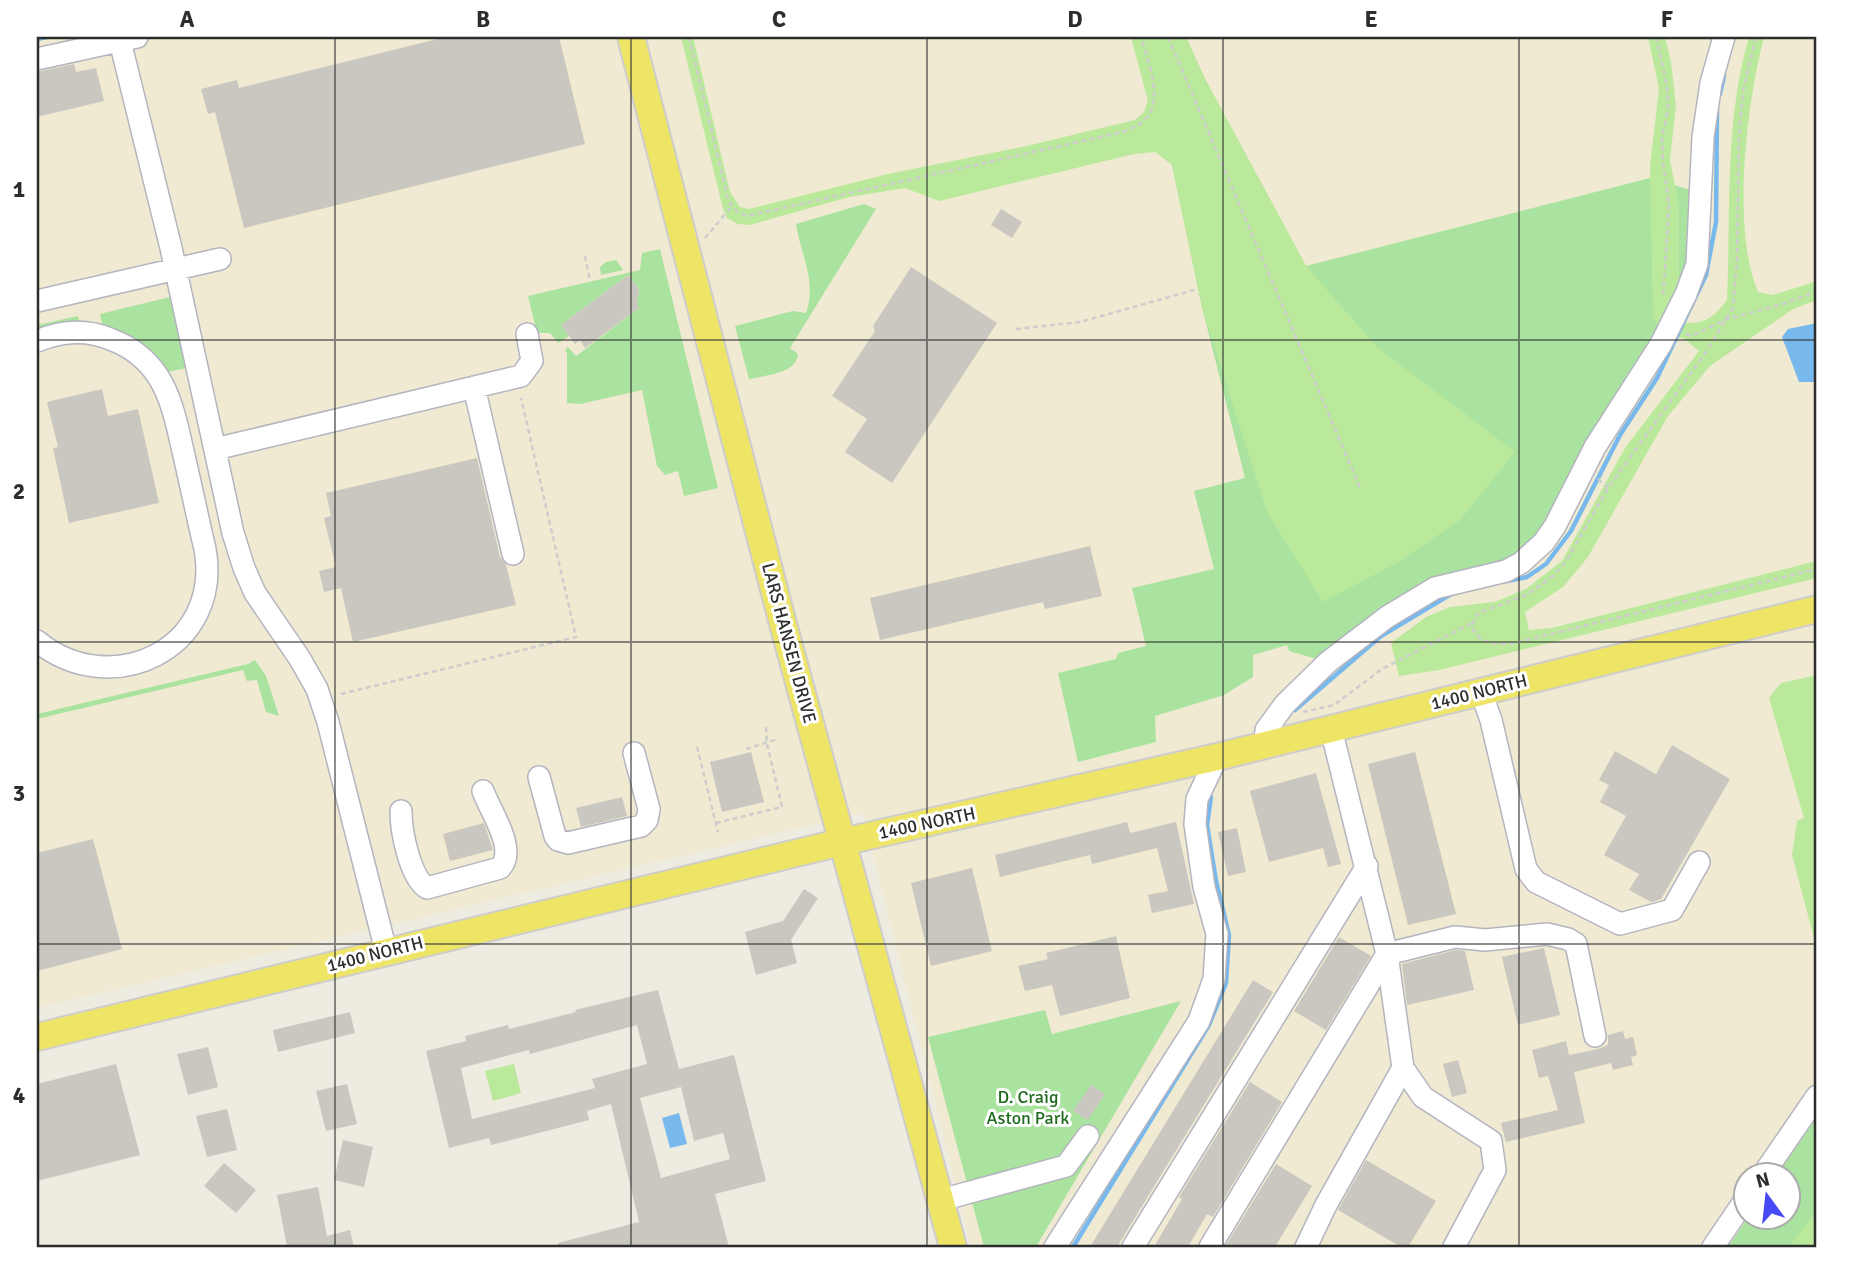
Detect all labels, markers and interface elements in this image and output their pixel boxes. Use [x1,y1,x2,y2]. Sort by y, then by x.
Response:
text: A [180,5,195,34]
text: B [476,5,490,34]
text: C [772,5,786,34]
text: D [1067,5,1083,34]
text: E [1364,5,1378,34]
text: F [1661,5,1673,34]
text: 1 [13,175,25,204]
text: 2 [13,477,25,506]
street label: LARS HANSEN DRIVE [757,560,821,726]
street label: 1400 NORTH [1429,669,1529,715]
text: 3 [13,779,25,808]
street label: 1400 NORTH [877,802,977,844]
street label: 1400 NORTH [325,931,425,977]
text: 4 [13,1081,25,1110]
park label: D. Craig Aston Park [987,1086,1069,1129]
north arrow [1731,1162,1801,1232]
text: N [1753,1167,1772,1194]

